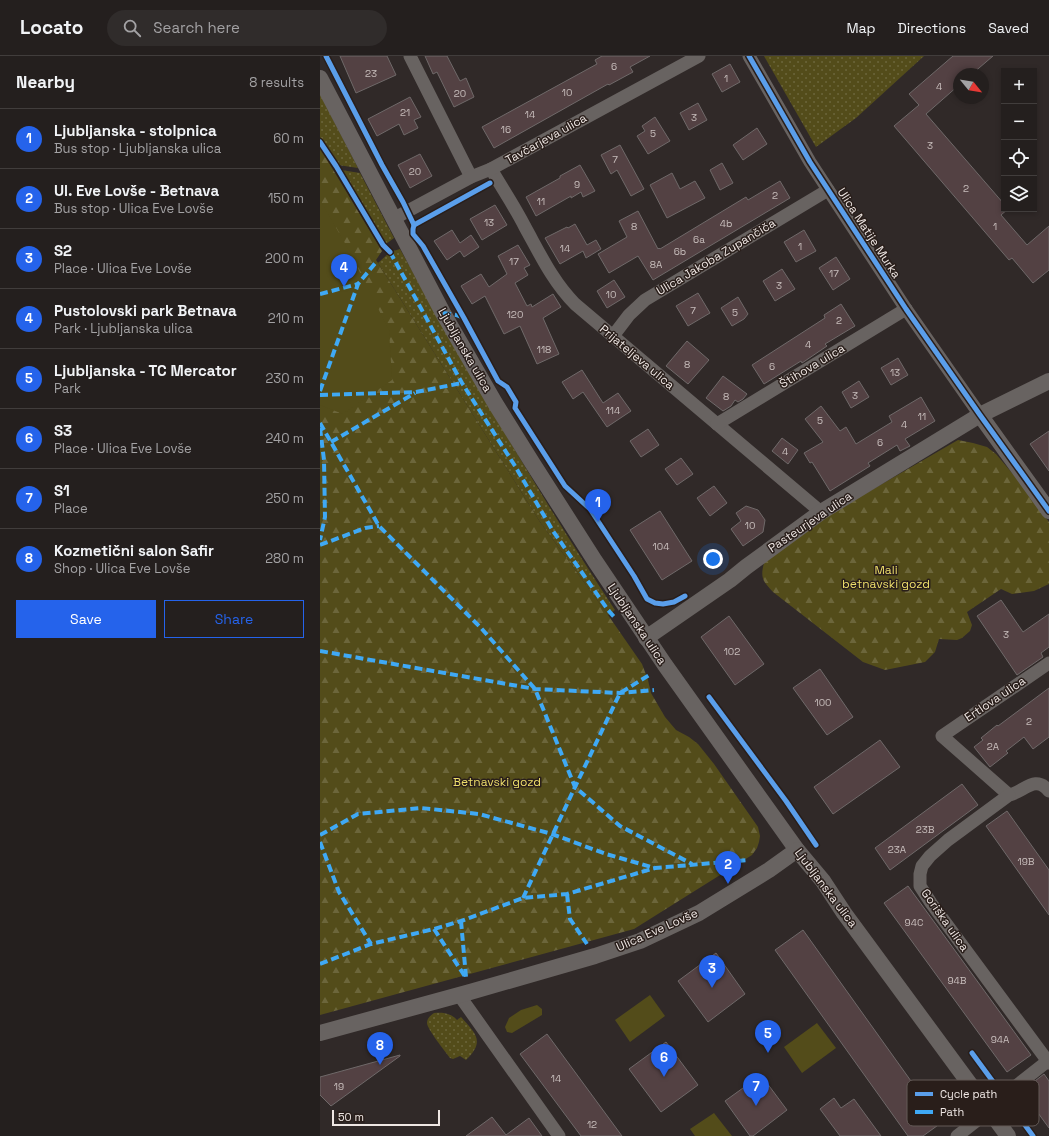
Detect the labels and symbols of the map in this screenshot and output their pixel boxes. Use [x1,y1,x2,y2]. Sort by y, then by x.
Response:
house number: 6 [611,60,617,73]
house number: 23 [365,67,377,80]
north arrow [953,68,989,104]
house number: 1 [724,72,728,85]
house number: 4 [936,80,942,93]
house number: 10 [562,86,572,99]
house number: 20 [454,87,466,100]
house number: 21 [400,106,410,119]
house number: 14 [525,108,535,121]
street label: Tavčarjeva ulica [502,110,590,168]
house number: 3 [691,111,697,124]
house number: 16 [501,123,511,136]
house number: 5 [650,127,656,140]
house number: 3 [927,139,933,152]
house number: 7 [612,153,618,166]
house number: 20 [409,165,421,178]
house number: 9 [574,178,580,191]
house number: 2 [963,182,969,195]
street label: Ulica Matije Murka [834,185,904,281]
house number: 2 [772,189,778,202]
house number: 11 [537,195,545,208]
street label: Ulica Jakoba Zupančiča [653,215,779,299]
house number: 13 [484,216,494,229]
house number: 4b [720,217,732,230]
house number: 8 [631,220,637,233]
house number: 1 [993,220,997,233]
house number: 6a [693,233,705,246]
house number: 1 [798,240,802,253]
house number: 14 [560,242,570,255]
house number: 6b [674,245,686,258]
pin: 4 [331,254,357,287]
house number: 17 [509,255,519,268]
house number: 8A [650,258,663,271]
house number: 17 [829,267,839,280]
house number: 3 [776,279,782,292]
house number: 10 [606,288,616,301]
house number: 7 [690,304,696,317]
street label: Ljubljanska ulica [434,305,496,395]
house number: 5 [732,306,738,319]
house number: 120 [507,308,523,321]
house number: 2 [836,314,842,327]
street label: Prijateljeva ulica [596,321,678,393]
house number: 4 [805,338,811,351]
street label: Štihova ulica [776,340,848,392]
house number: 118 [537,343,551,356]
house number: 8 [684,358,690,371]
house number: 6 [769,360,775,373]
house number: 13 [890,366,900,379]
house number: 3 [852,389,858,402]
house number: 8 [723,390,729,403]
house number: 114 [606,404,620,417]
house number: 11 [918,410,926,423]
house number: 5 [817,414,823,427]
house number: 4 [901,418,907,431]
house number: 6 [877,436,883,449]
house number: 4 [782,445,788,458]
street label: Pasteurjeva ulica [765,488,855,556]
pin: 1 [585,489,611,522]
house number: 10 [745,519,755,532]
house number: 104 [653,540,669,553]
your location [703,549,723,569]
park label: Mali betnavski gozd [842,562,930,592]
street label: Ljubljanska ulica [604,580,670,668]
house number: 3 [1003,628,1009,641]
house number: 102 [724,645,740,658]
street label: Ertlova ulica [961,673,1029,725]
house number: 100 [815,696,832,709]
house number: 2 [1026,715,1032,728]
house number: 2A [987,740,1000,753]
park label: Betnavski gozd [453,774,541,790]
house number: 23B [916,823,935,836]
house number: 23A [888,843,907,856]
street label: Ljubljanska ulica [791,845,861,931]
pin: 2 [715,851,741,884]
house number: 19B [1018,855,1035,868]
street label: Goriška ulica [918,886,972,954]
street label: Ulica Eve Lovše [614,905,700,955]
house number: 94C [905,916,923,929]
pin: 3 [699,955,725,988]
house number: 94B [948,974,967,987]
pin: 5 [755,1020,781,1053]
pin: 8 [367,1032,393,1065]
house number: 94A [991,1033,1010,1046]
pin: 6 [651,1044,677,1077]
house number: 14 [551,1072,561,1085]
pin: 7 [743,1073,769,1106]
house number: 19 [334,1080,344,1093]
legend [907,1080,1039,1126]
text: Cycle path [940,1087,997,1101]
text: Path [940,1105,964,1119]
scale bar [332,1108,440,1127]
house number: 12 [587,1118,597,1131]

